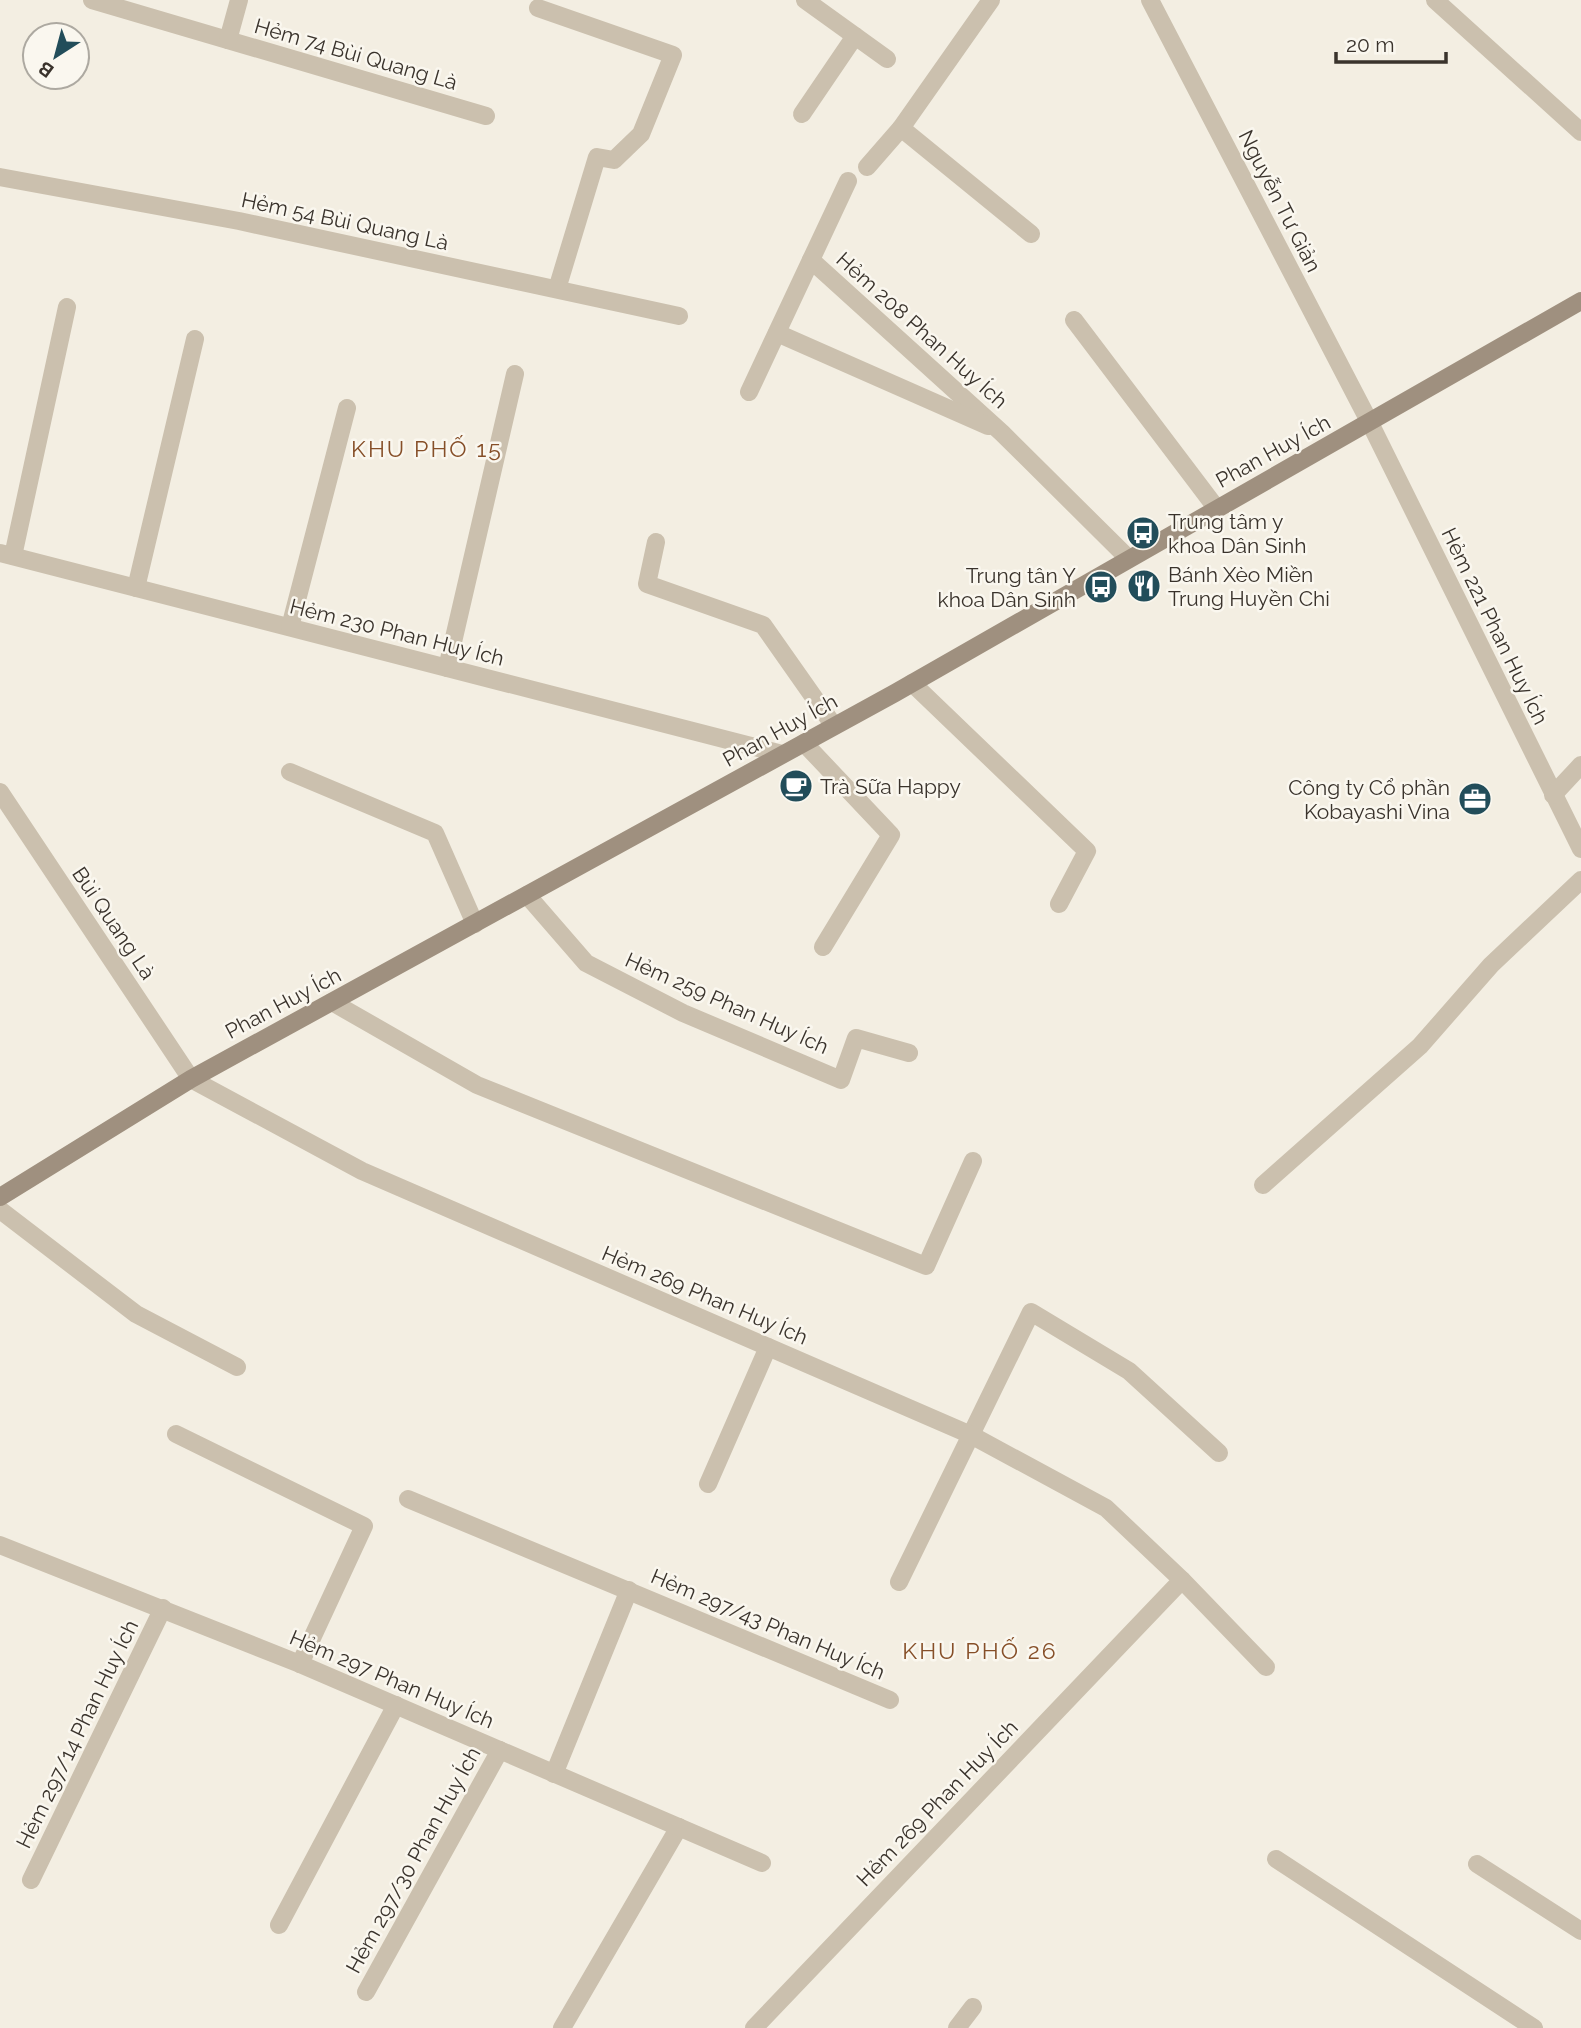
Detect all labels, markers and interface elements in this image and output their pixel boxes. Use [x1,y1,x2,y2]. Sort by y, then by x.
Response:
street label: Hẻm 74 Bùi Quang Là [252,13,460,95]
north arrow [21,21,91,91]
scale bar [1336,21,1446,65]
text: 20 m [1346,32,1394,57]
text: B [34,57,58,82]
street label: Nguyễn Tư Giản [1233,126,1327,276]
street label: Hẻm 54 Bùi Quang Là [239,187,451,255]
street label: Hẻm 208 Phan Huy Ích [831,247,1013,413]
street label: Phan Huy Ích [1211,409,1335,493]
district label: KHU PHỐ 15 [351,435,503,462]
place label: Trung tâm y khoa Dân Sinh [1168,509,1306,558]
bus stop icon: Trung tâm y khoa Dân Sinh [1124,514,1162,552]
street label: Hẻm 221 Phan Huy Ích [1436,523,1554,729]
place label: Bánh Xèo Miền Trung Huyền Chi [1168,562,1330,611]
place label: Trung tân Y khoa Dân Sinh [938,563,1076,612]
restaurant icon: Bánh Xèo Miền Trung Huyền Chi [1125,567,1163,605]
bus stop icon: Trung tân Y khoa Dân Sinh [1082,568,1120,606]
street label: Hẻm 230 Phan Huy Ích [287,593,507,671]
street label: Phan Huy Ích [718,688,842,772]
cafe icon: Trà Sữa Happy [777,767,815,805]
place label: Trà Sữa Happy [820,774,961,799]
place label: Công ty Cổ phần Kobayashi Vina [1288,775,1450,824]
office icon: Công ty Cổ phần Kobayashi Vina [1456,780,1494,818]
street label: Bùi Quang Là [67,862,161,984]
street label: Hẻm 259 Phan Huy Ích [622,947,832,1059]
street label: Phan Huy Ích [221,962,345,1044]
street label: Hẻm 269 Phan Huy Ích [598,1240,812,1350]
street label: Hẻm 297/43 Phan Huy Ích [647,1563,889,1685]
street label: Hẻm 297/14 Phan Huy Ích [11,1616,143,1852]
street label: Hẻm 297 Phan Huy Ích [286,1625,498,1733]
district label: KHU PHỐ 26 [902,1637,1058,1664]
street label: Hẻm 269 Phan Huy Ích [851,1715,1023,1891]
street label: Hẻm 297/30 Phan Huy Ích [340,1743,486,1977]

